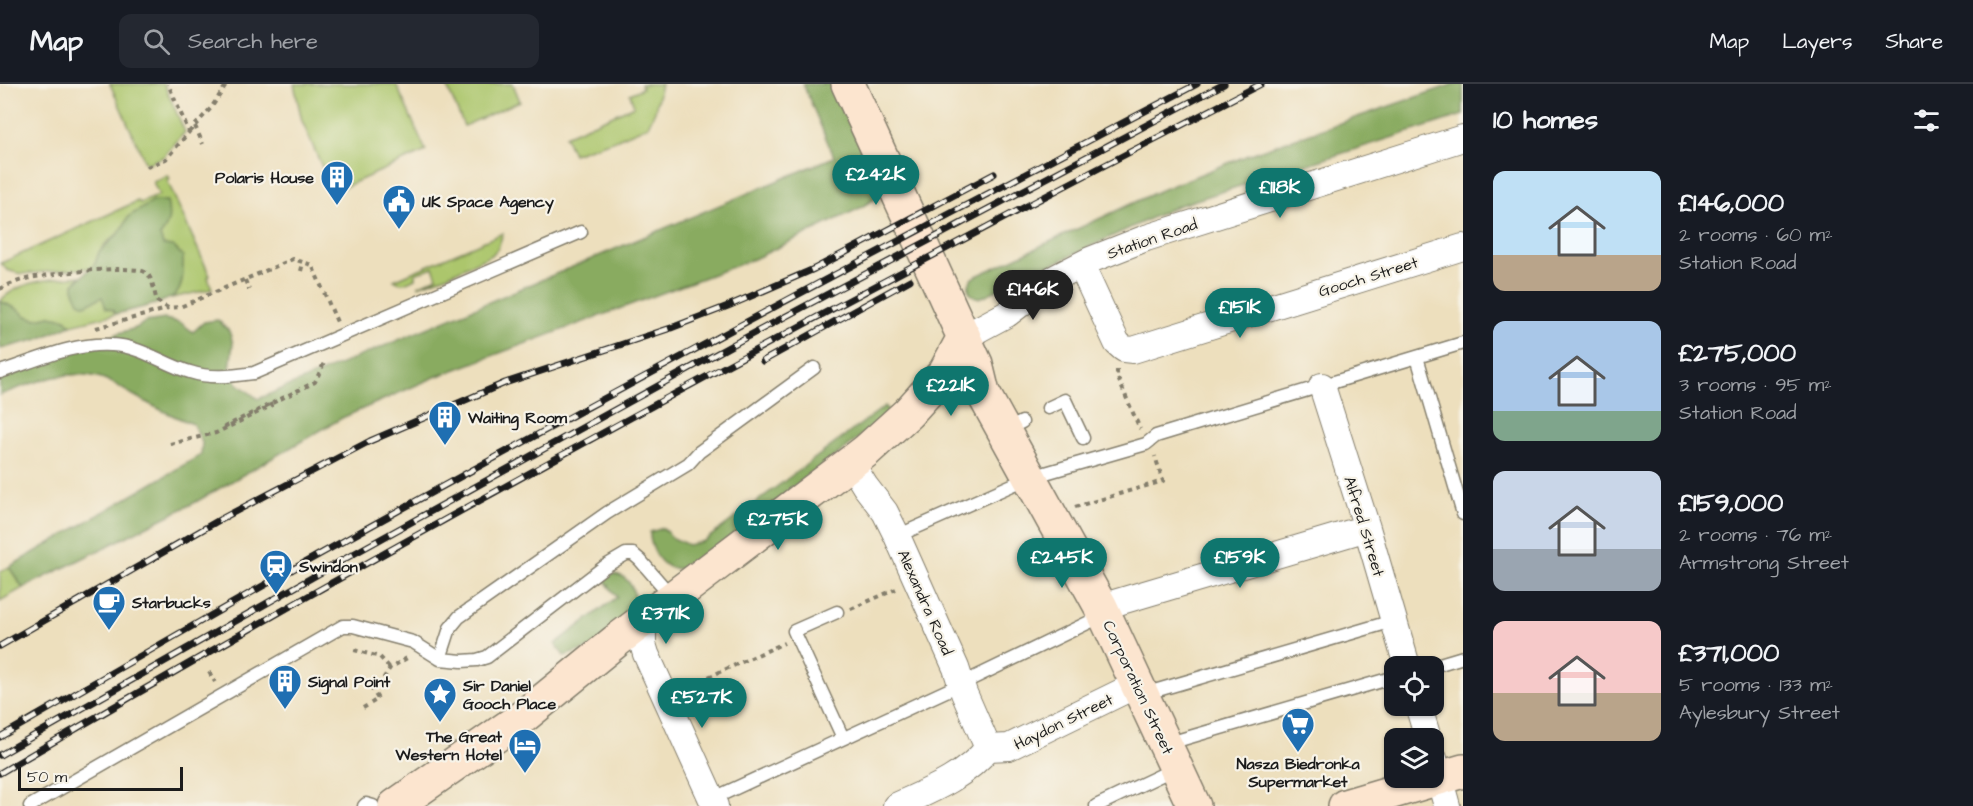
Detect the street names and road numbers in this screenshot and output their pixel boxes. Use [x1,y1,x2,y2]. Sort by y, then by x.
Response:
street label: Station Road [1104,213,1200,265]
street label: Gooch Street [1316,251,1421,303]
street label: Alfred Street [1338,473,1390,580]
street label: Alexandra Road [892,546,958,659]
street label: Corporation Street [1097,617,1179,759]
street label: Haydon Street [1010,688,1118,756]

